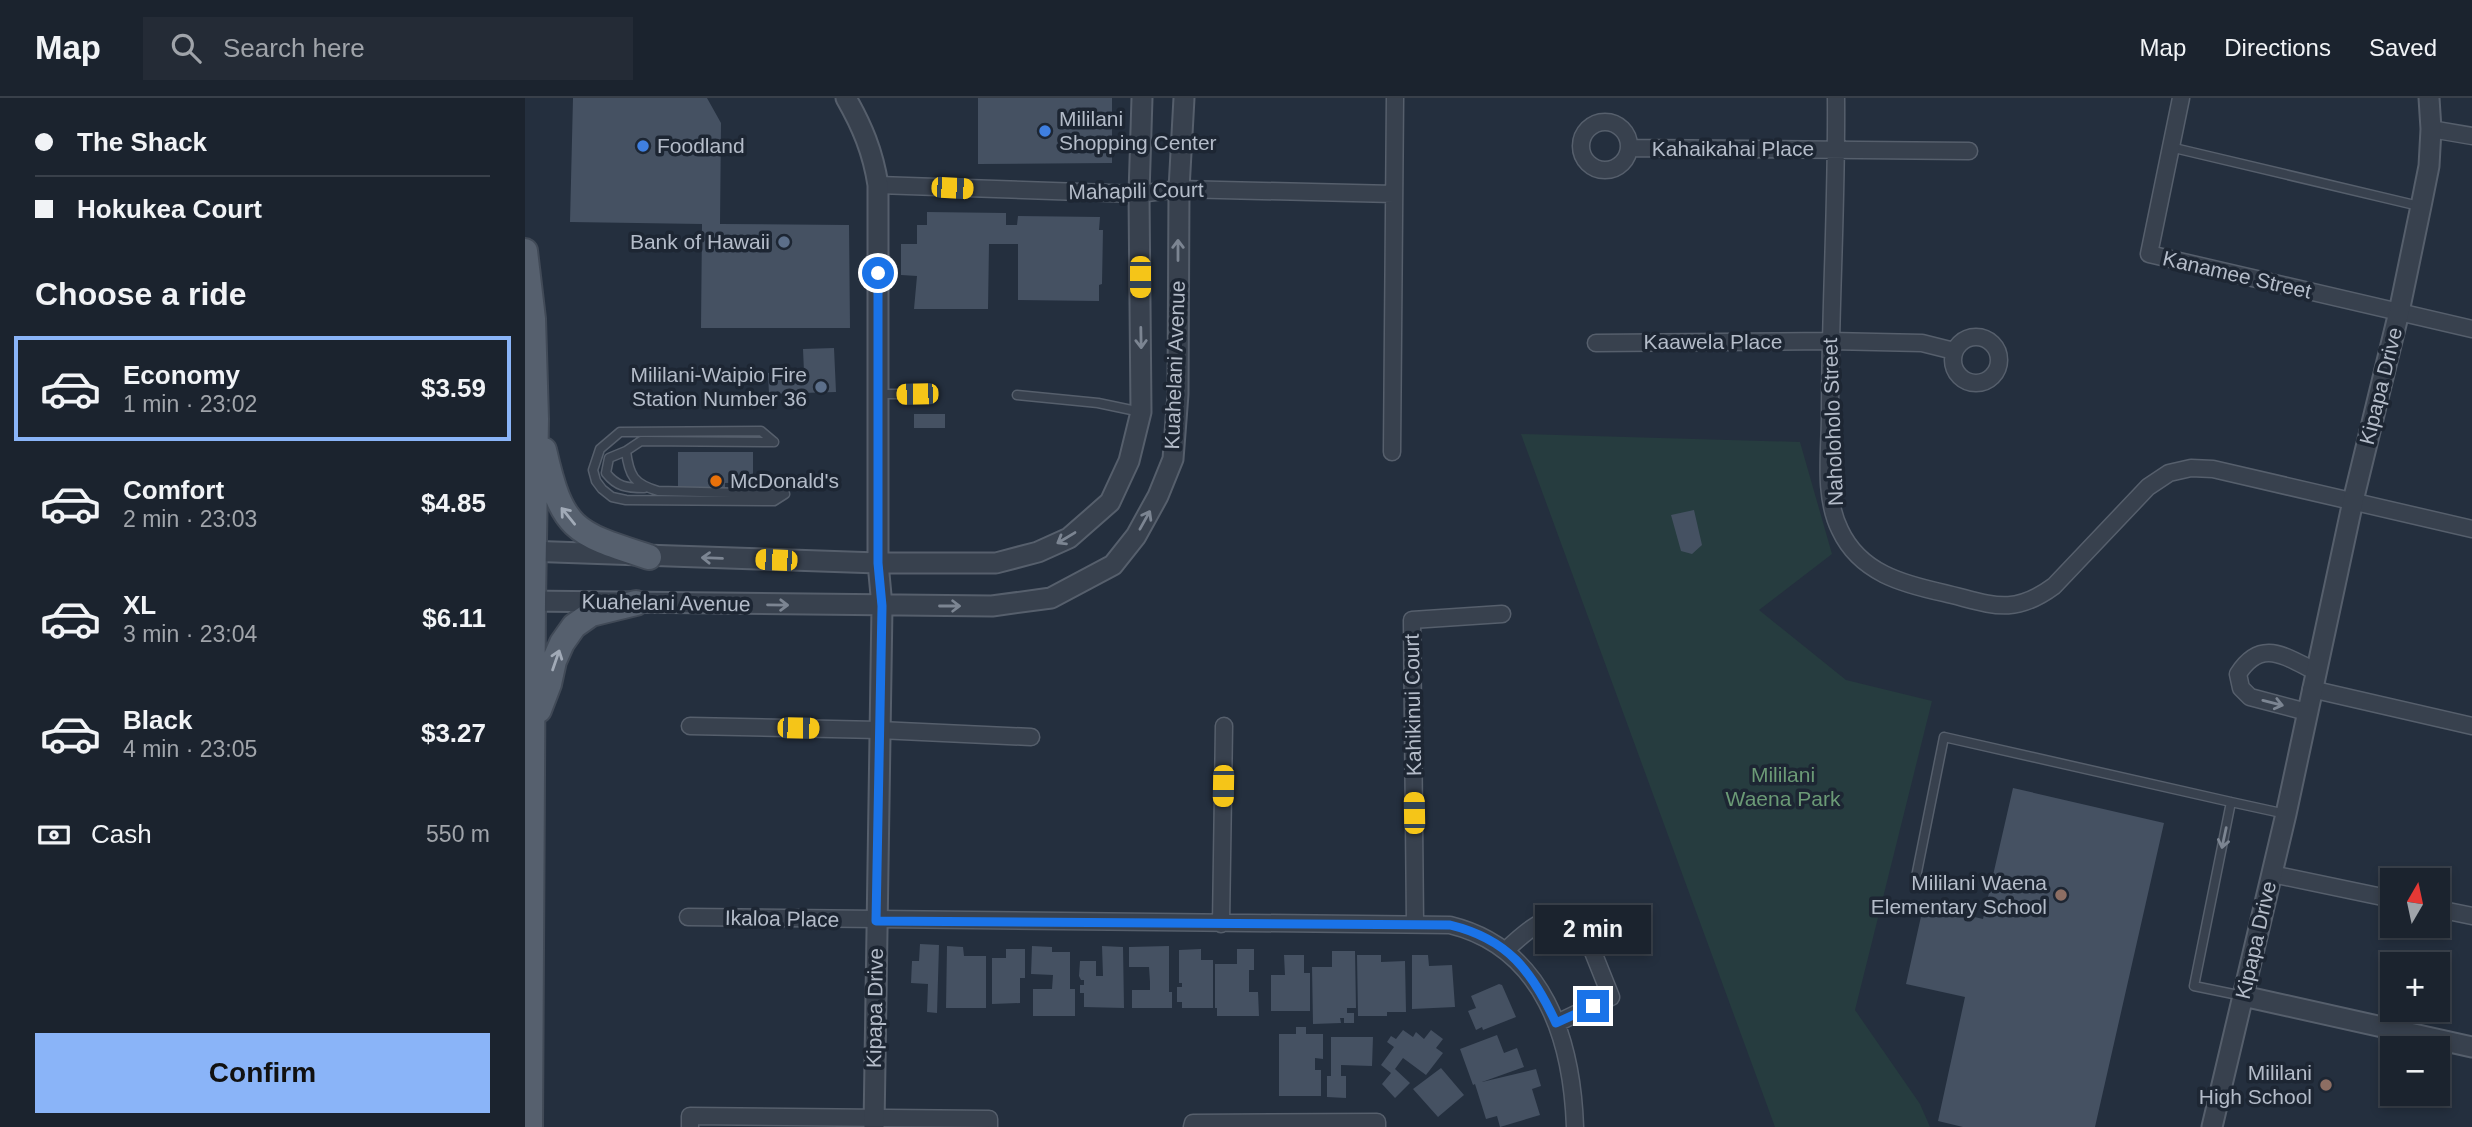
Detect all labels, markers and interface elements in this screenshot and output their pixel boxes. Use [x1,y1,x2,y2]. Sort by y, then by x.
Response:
search box [143,17,633,80]
text: Map [35,29,101,66]
icon: search [167,29,205,67]
text: Search here [223,33,365,63]
text: Map [2140,34,2186,61]
text: Directions [2224,34,2331,61]
text: Saved [2369,34,2437,61]
place label: Mililani Shopping Center [1059,107,1217,154]
marker: Mililani Shopping Center [1037,123,1053,139]
text: The Shack [77,127,207,157]
place label: Foodland [657,134,745,157]
street label: Kahaikahai Place [1652,137,1814,160]
marker: Foodland [635,138,651,154]
car [931,176,974,200]
street label: Mahapili Court [1068,178,1204,203]
text: Hokukea Court [77,194,262,224]
place label: Bank of Hawaii [630,230,770,253]
marker: Bank of Hawaii [776,234,792,250]
one-way arrow [1172,239,1185,262]
street label: Kanamee Street [2161,246,2314,303]
car [1130,256,1151,298]
route start [862,257,894,289]
text: Choose a ride [35,276,247,312]
street label: Kuahelani Avenue [1160,280,1189,450]
street label: Kipapa Drive [2355,325,2406,447]
one-way arrow [1134,326,1147,349]
street label: Kaawela Place [1644,330,1782,353]
street label: Naholoholo Street [1818,337,1847,506]
icon: car [39,357,102,420]
text: Economy [123,360,240,390]
place label: Mililani-Waipio Fire Station Number 36 [630,363,807,410]
text: $3.59 [421,373,486,403]
marker: Mililani-Waipio Fire Station Number 36 [813,379,829,395]
car [896,383,939,405]
text: 1 min · 23:02 [123,391,257,417]
place label: McDonald's [730,469,839,492]
icon: car [39,472,102,535]
marker: McDonald's [708,473,724,489]
text: Comfort [123,475,224,505]
text: $4.85 [421,488,486,518]
text: 2 min · 23:03 [123,506,257,532]
one-way arrow [560,508,576,526]
one-way arrow [1139,510,1152,531]
one-way arrow [1056,531,1076,545]
car [755,549,798,571]
one-way arrow [701,552,724,565]
icon: car [39,587,102,650]
text: XL [123,590,156,620]
street label: Kuahelani Avenue [581,590,751,615]
one-way arrow [766,598,789,611]
one-way arrow [938,599,961,613]
text: $6.11 [422,603,486,633]
text: 3 min · 23:04 [123,621,257,647]
street label: Kahikinui Court [1400,633,1425,776]
one-way arrow [551,649,563,671]
one-way arrow [2261,697,2284,710]
icon: car [39,702,102,765]
text: Black [123,705,192,735]
car [777,717,820,739]
text: $3.27 [421,718,486,748]
text: 4 min · 23:05 [123,736,257,762]
park label: Mililani Waena Park [1726,763,1841,810]
car [1213,765,1234,807]
car [1404,792,1425,834]
icon: cash [35,816,73,854]
text: Cash [91,819,152,849]
text: 550 m [426,821,490,847]
one-way arrow [2216,826,2230,849]
north arrow [2380,868,2450,938]
map controls [2380,868,2450,1106]
place label: Mililani Waena Elementary School [1871,871,2047,918]
street label: Kipapa Drive [2231,879,2280,1001]
marker: Mililani Waena Elementary School [2053,887,2069,903]
callout: 2 min [1535,904,1651,954]
street label: Ikaloa Place [725,906,839,931]
text: 2 min [1563,916,1623,942]
street label: Kipapa Drive [862,948,887,1068]
button: + [2380,952,2450,1022]
route end [1577,990,1609,1022]
button: Confirm [35,1033,490,1113]
button: − [2380,1036,2450,1106]
place label: Mililani High School [2199,1061,2312,1108]
marker: Mililani High School [2318,1077,2334,1093]

